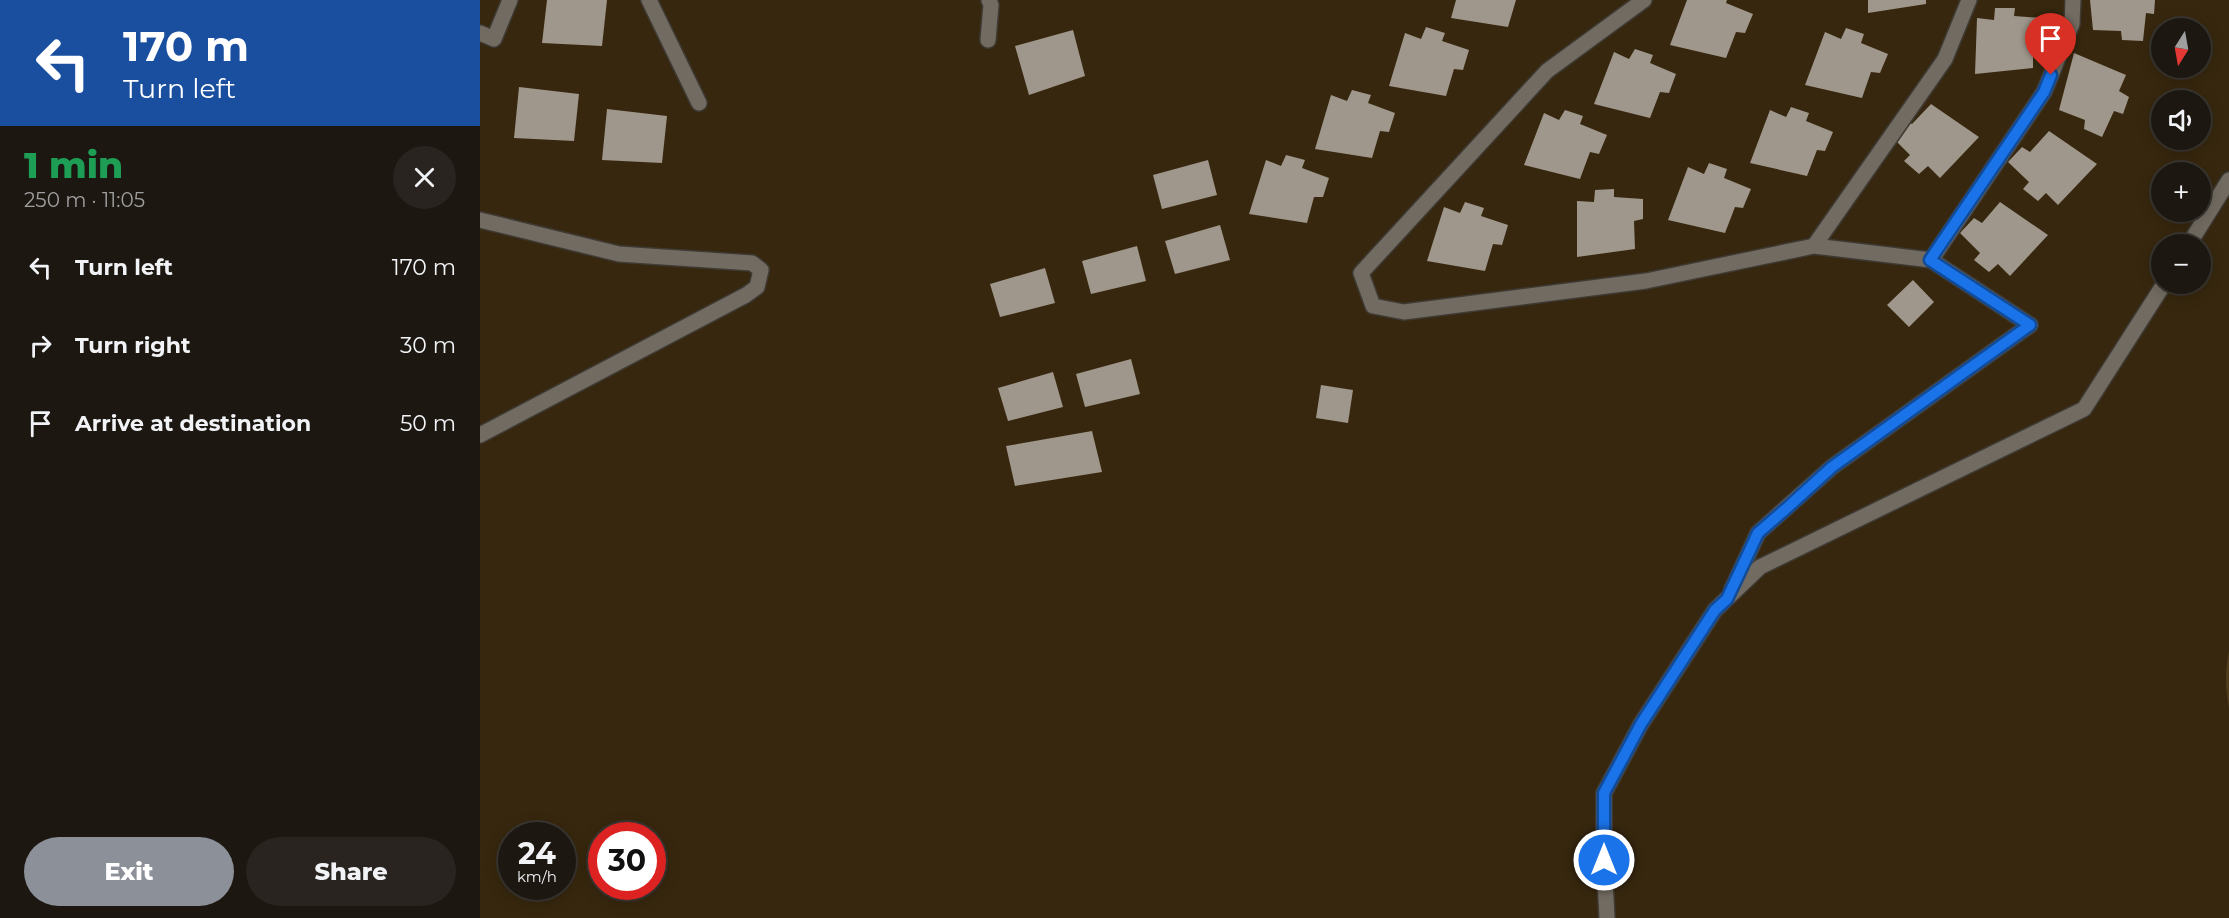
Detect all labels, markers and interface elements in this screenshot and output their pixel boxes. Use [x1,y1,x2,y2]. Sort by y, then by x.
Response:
pin [2025,13,2076,75]
north arrow [2151,18,2211,78]
map controls [2151,18,2211,294]
text: 170 m [123,20,249,72]
icon: arrive [2034,22,2067,55]
icon: left [24,24,102,102]
text: Turn left [123,72,236,105]
button: sound [2151,90,2211,150]
text: 1 min [24,143,123,187]
button: close [393,146,456,209]
button: + [2151,162,2211,222]
text: 250 m · 11:05 [24,188,145,212]
button: − [2151,234,2211,294]
icon: left [24,251,57,284]
text: Turn left [75,254,173,281]
text: 170 m [392,254,456,281]
icon: right [24,329,57,362]
text: Turn right [75,332,190,359]
text: 30 m [400,332,456,359]
icon: arrive [24,407,57,440]
text: Arrive at destination [75,410,311,437]
text: 50 m [400,410,456,437]
speed limit sign: 30 [588,822,666,900]
position arrow [1572,828,1636,892]
text: 24 [518,835,556,872]
button: Exit [24,837,234,906]
button: Share [246,837,456,906]
text: km/h [517,867,557,886]

